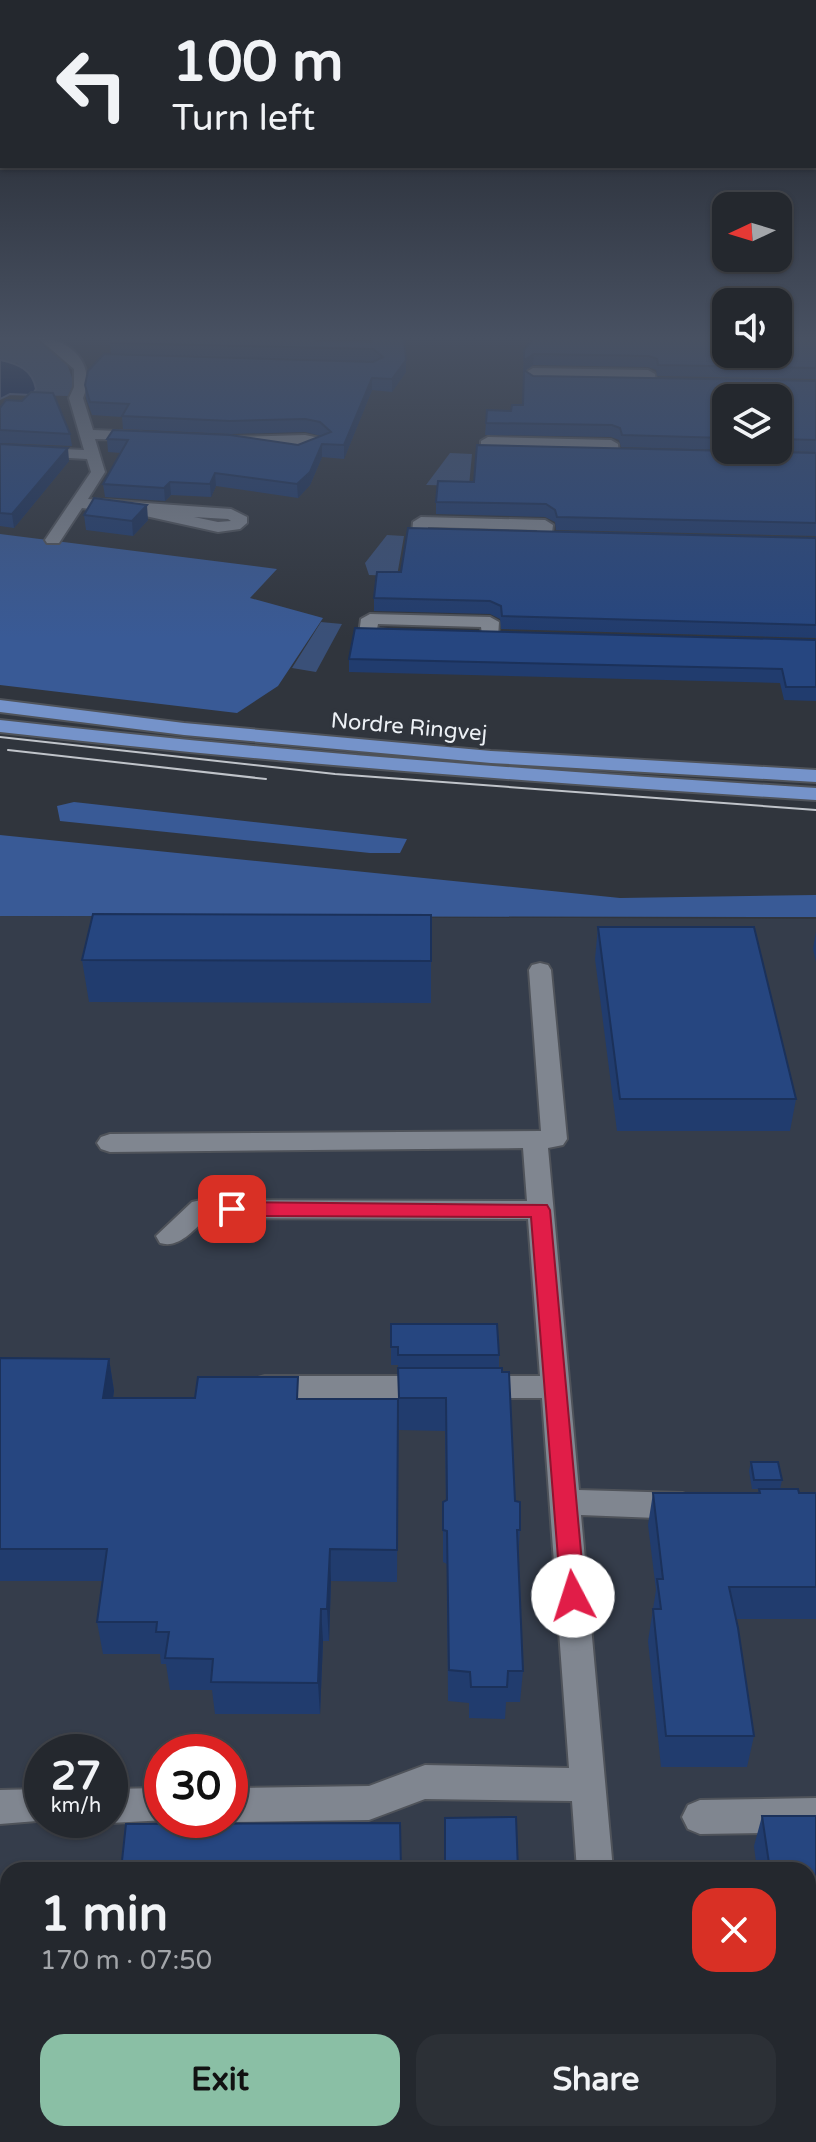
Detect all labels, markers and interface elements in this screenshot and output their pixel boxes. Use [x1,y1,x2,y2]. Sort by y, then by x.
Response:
text: 100 m [172,29,343,96]
icon: left [40,32,144,136]
text: Turn left [172,97,315,140]
north arrow [712,192,792,272]
map controls [712,192,792,464]
button: sound [712,288,792,368]
button: layers [712,384,792,464]
street label: Nordre Ringvej [330,707,488,747]
pin [198,1175,266,1243]
icon: arrive [210,1187,254,1231]
position arrow [531,1554,615,1638]
speed limit sign: 30 [144,1734,248,1838]
text: 27 [51,1752,101,1800]
text: km/h [51,1794,101,1818]
text: 1 min [40,1886,168,1944]
button: close [692,1888,776,1972]
text: 170 m · 07:50 [40,1945,212,1976]
button: Exit [40,2034,400,2126]
button: Share [416,2034,776,2126]

